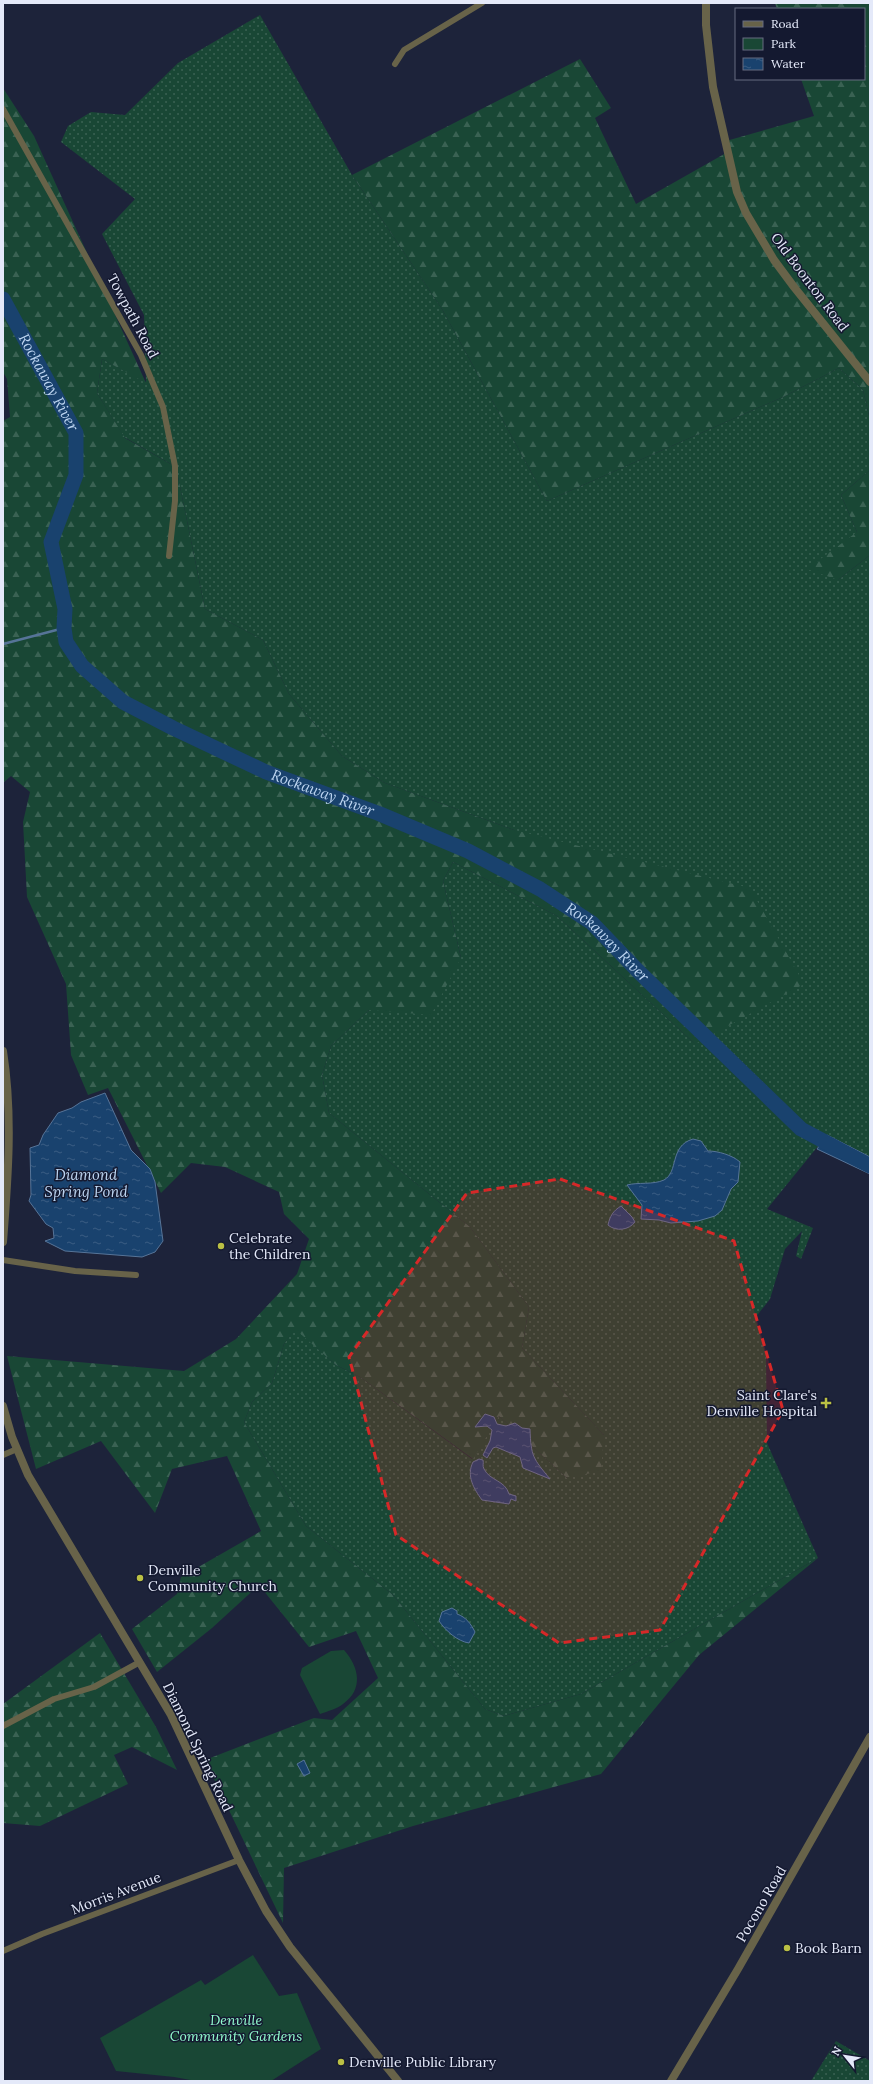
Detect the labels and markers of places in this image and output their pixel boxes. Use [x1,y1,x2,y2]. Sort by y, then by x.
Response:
place label: Celebrate the Children [229,1229,311,1263]
marker: Celebrate the Children [216,1241,226,1251]
place label: Saint Clare's Denville Hospital [707,1386,817,1420]
marker: Saint Clare's Denville Hospital [820,1397,832,1409]
place label: Denville Community Church [148,1561,277,1595]
marker: Denville Community Church [135,1573,145,1583]
place label: Book Barn [795,1939,862,1957]
marker: Book Barn [782,1943,792,1953]
place label: Denville Public Library [349,2053,497,2071]
marker: Denville Public Library [336,2057,346,2067]

